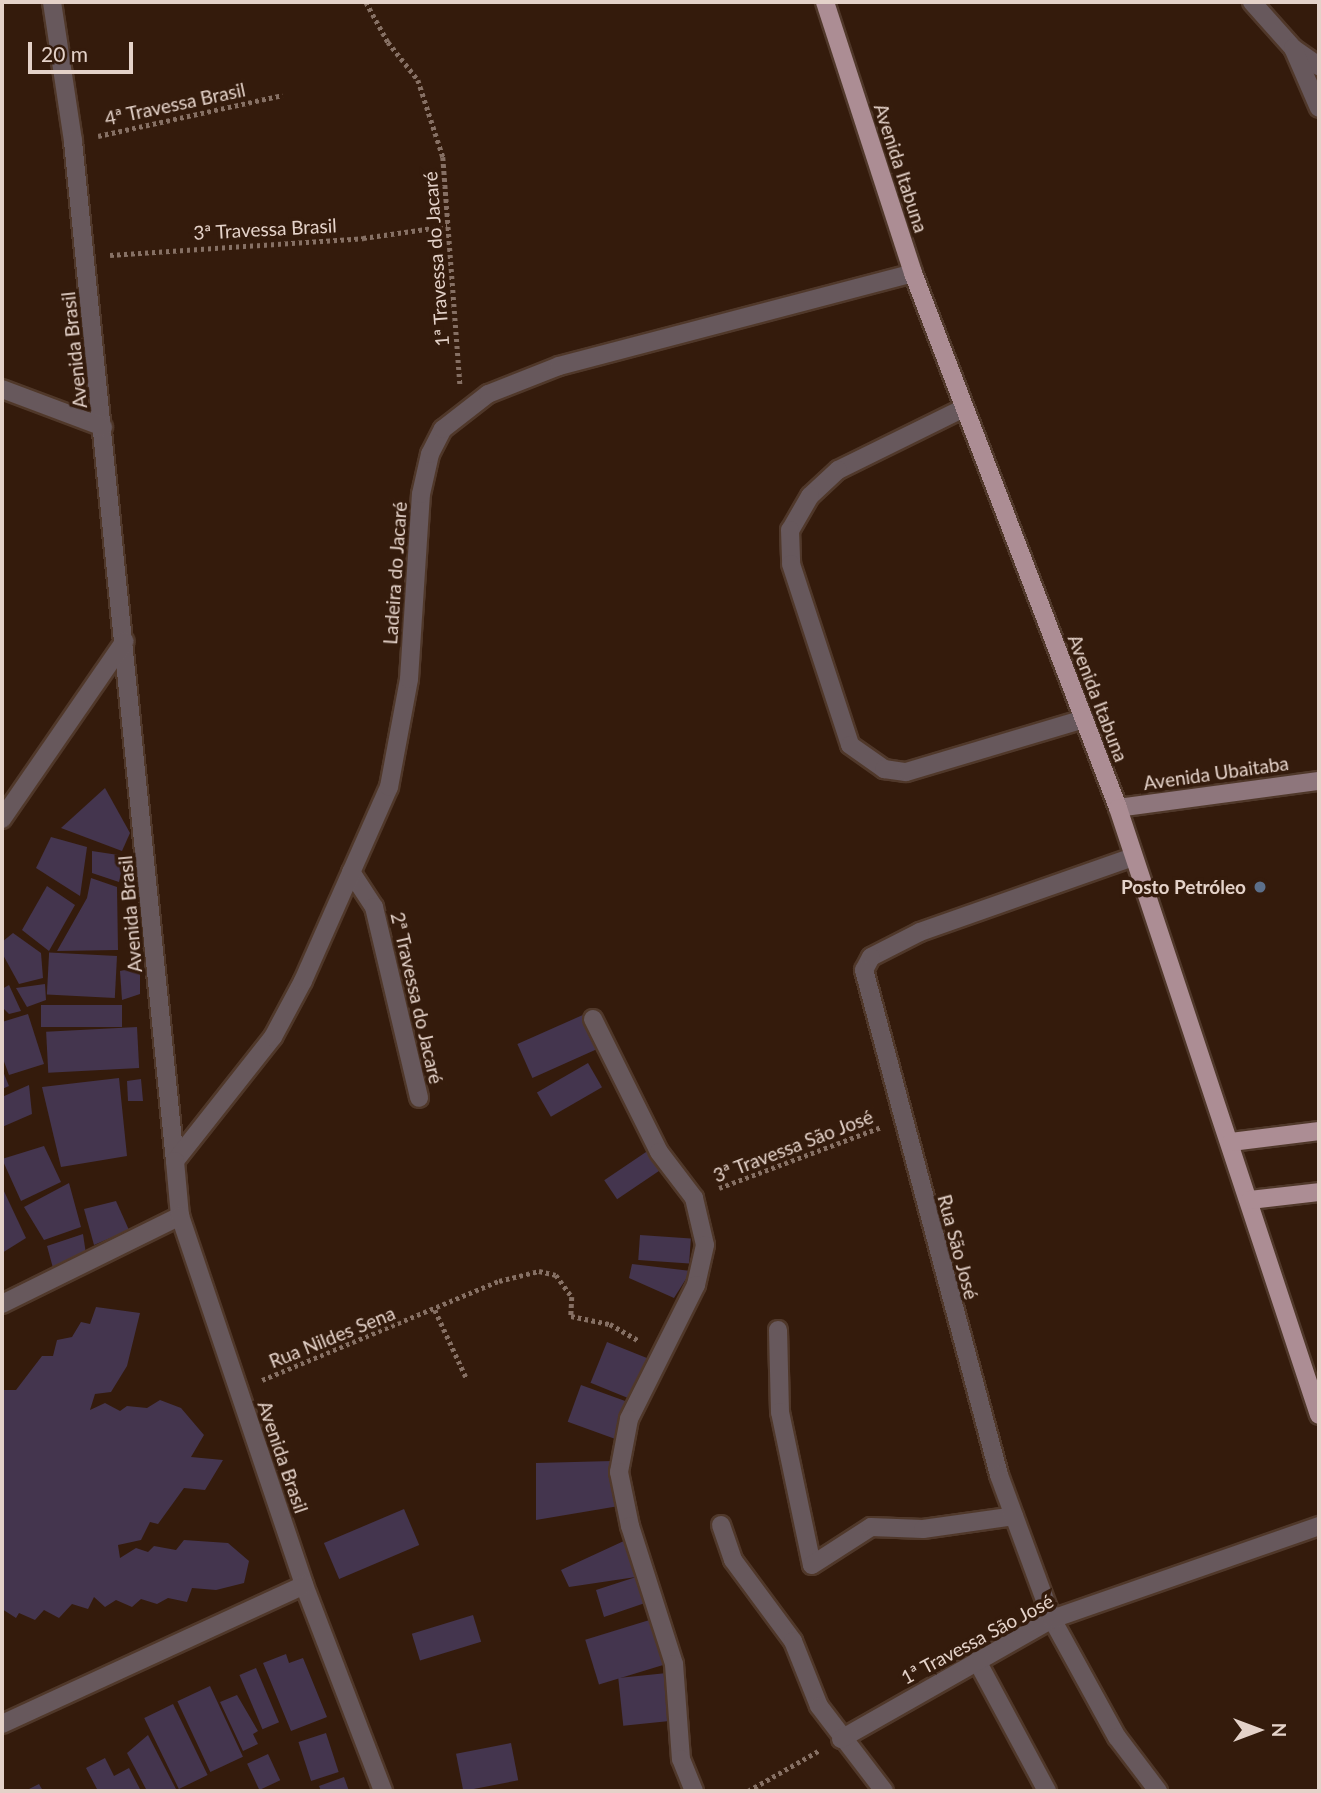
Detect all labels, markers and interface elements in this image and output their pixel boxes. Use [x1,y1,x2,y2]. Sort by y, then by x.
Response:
scale bar [32,28,136,72]
text: 20 m [41,41,88,66]
street label: 4ª Travessa Brasil [102,78,248,130]
street label: Avenida Itabuna [869,101,933,235]
street label: 1ª Travessa do Jacaré [418,170,454,348]
street label: 3ª Travessa Brasil [193,214,337,244]
street label: Avenida Brasil [57,290,91,410]
street label: Ladeira do Jacaré [379,500,411,646]
street label: Avenida Itabuna [1063,631,1133,765]
street label: Avenida Ubaitaba [1142,752,1290,794]
street label: Avenida Brasil [114,855,146,973]
place label: Posto Petróleo [1121,876,1246,898]
marker: Posto Petróleo [1252,879,1268,895]
street label: 2ª Travessa do Jacaré [386,909,448,1087]
street label: 3ª Travessa São José [709,1105,877,1187]
street label: Rua São José [933,1192,983,1302]
street label: Rua Nildes Sena [266,1301,398,1373]
street label: Avenida Brasil [253,1398,313,1516]
street label: 1ª Travessa São José [896,1589,1058,1689]
north arrow [1223,1695,1293,1765]
text: N [1268,1723,1291,1737]

